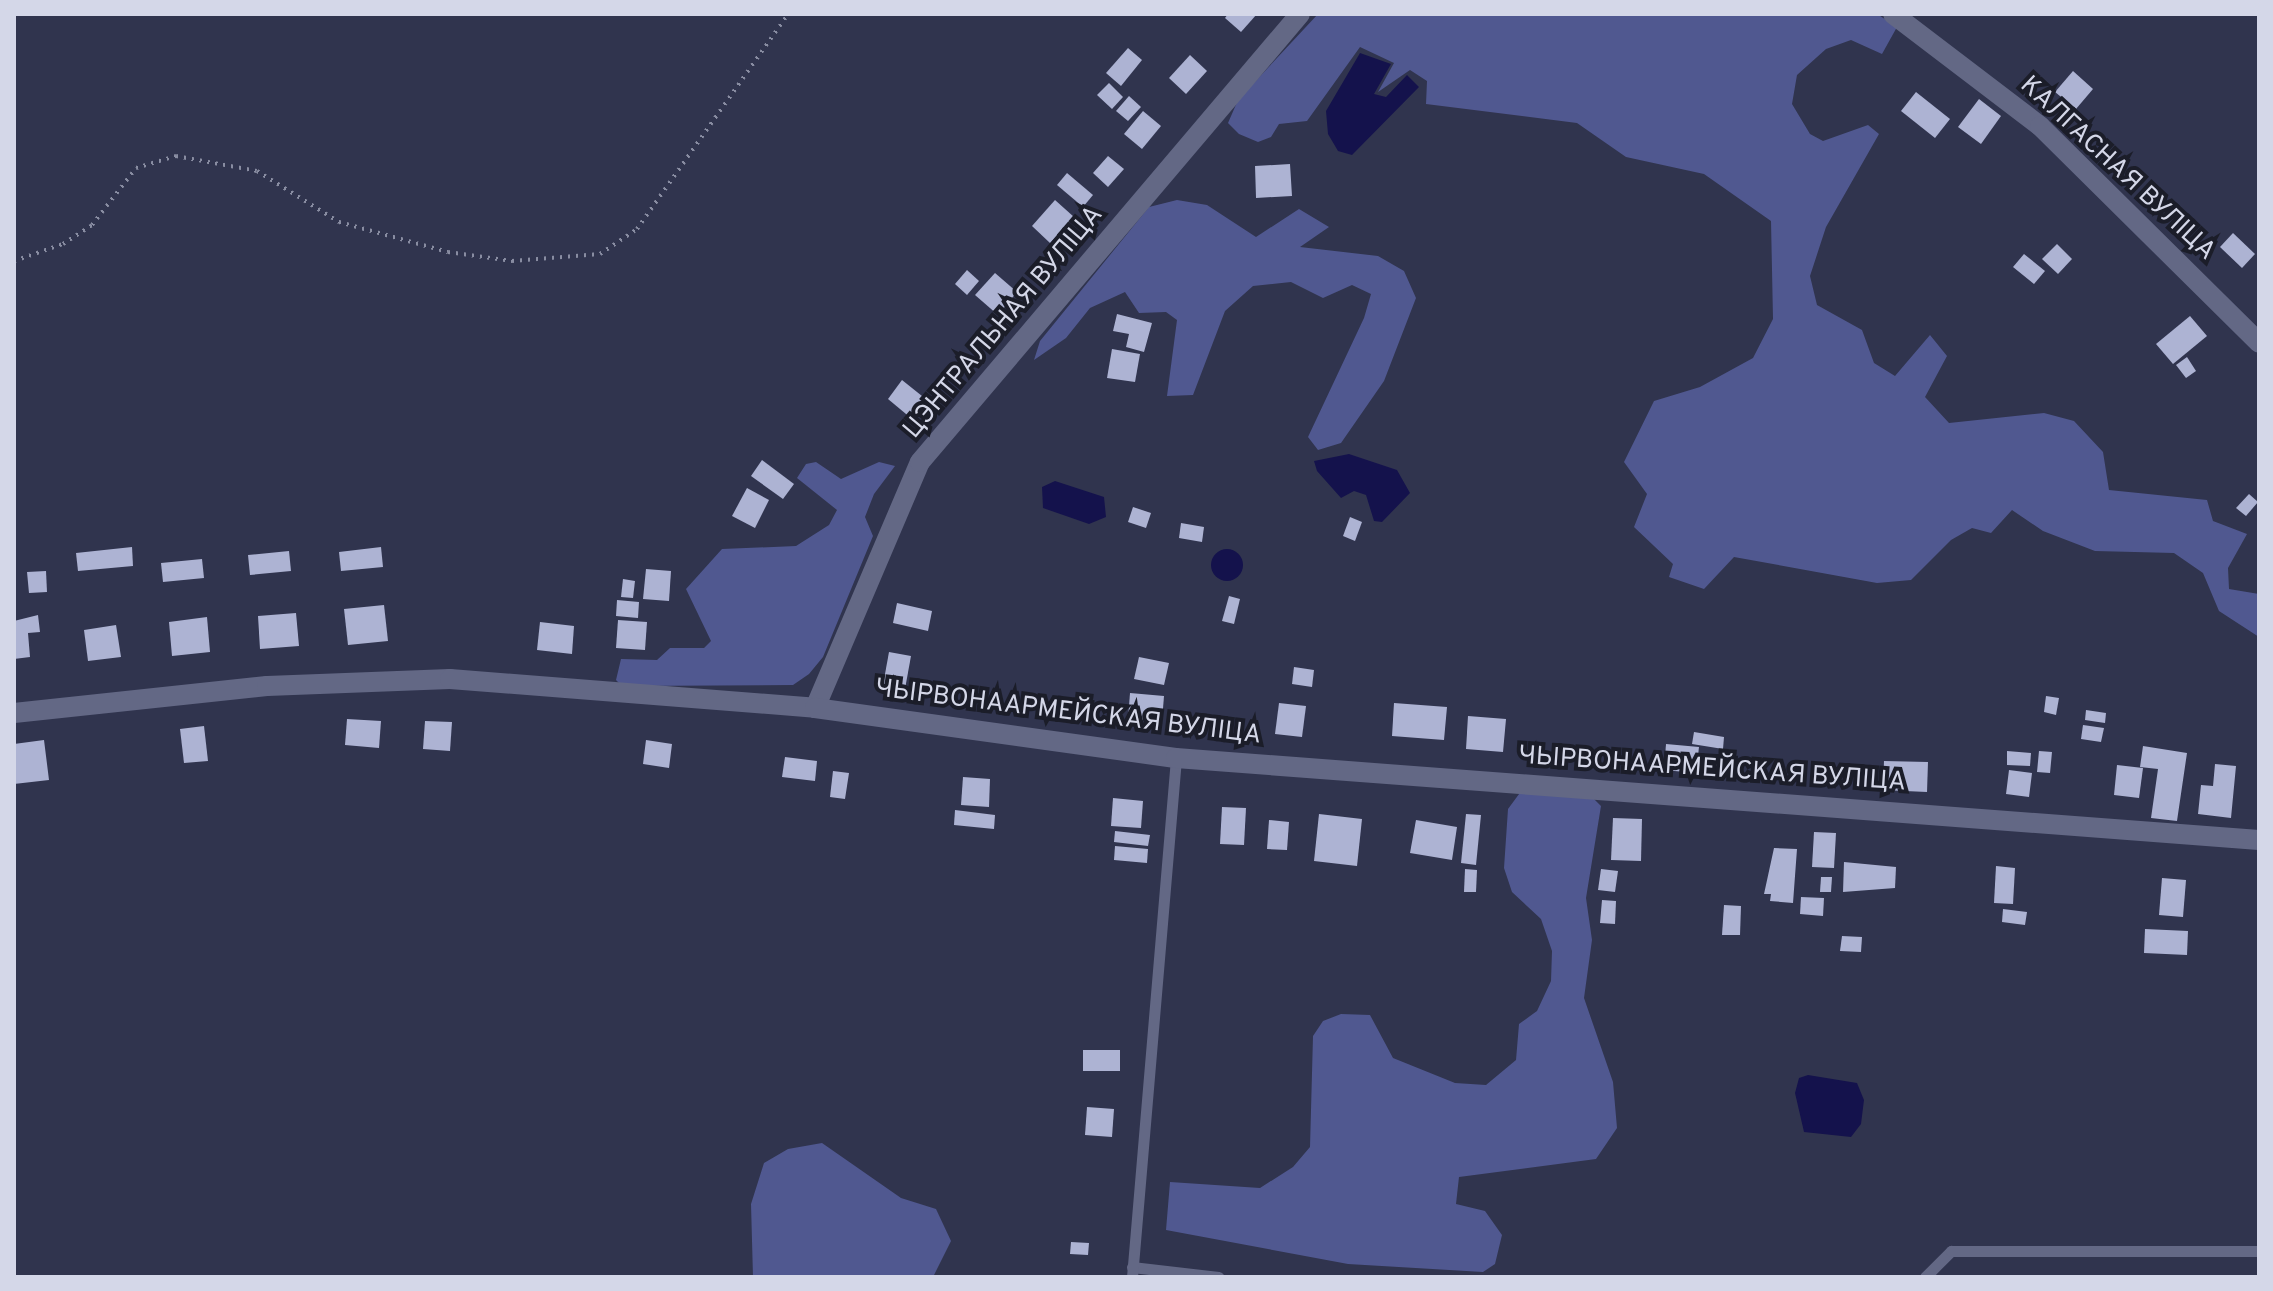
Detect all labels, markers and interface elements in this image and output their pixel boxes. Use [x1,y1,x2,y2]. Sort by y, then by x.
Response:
street label: КАЛГАСНАЯ ВУЛІЦА [2013,70,2221,268]
street label: ЦЭНТРАЛЬНАЯ ВУЛІЦА [898,200,1110,446]
street label: ЧЫРВОНААРМЕЙСКАЯ ВУЛІЦА [873,674,1263,752]
street label: ЧЫРВОНААРМЕЙСКАЯ ВУЛІЦА [1517,741,1907,799]

